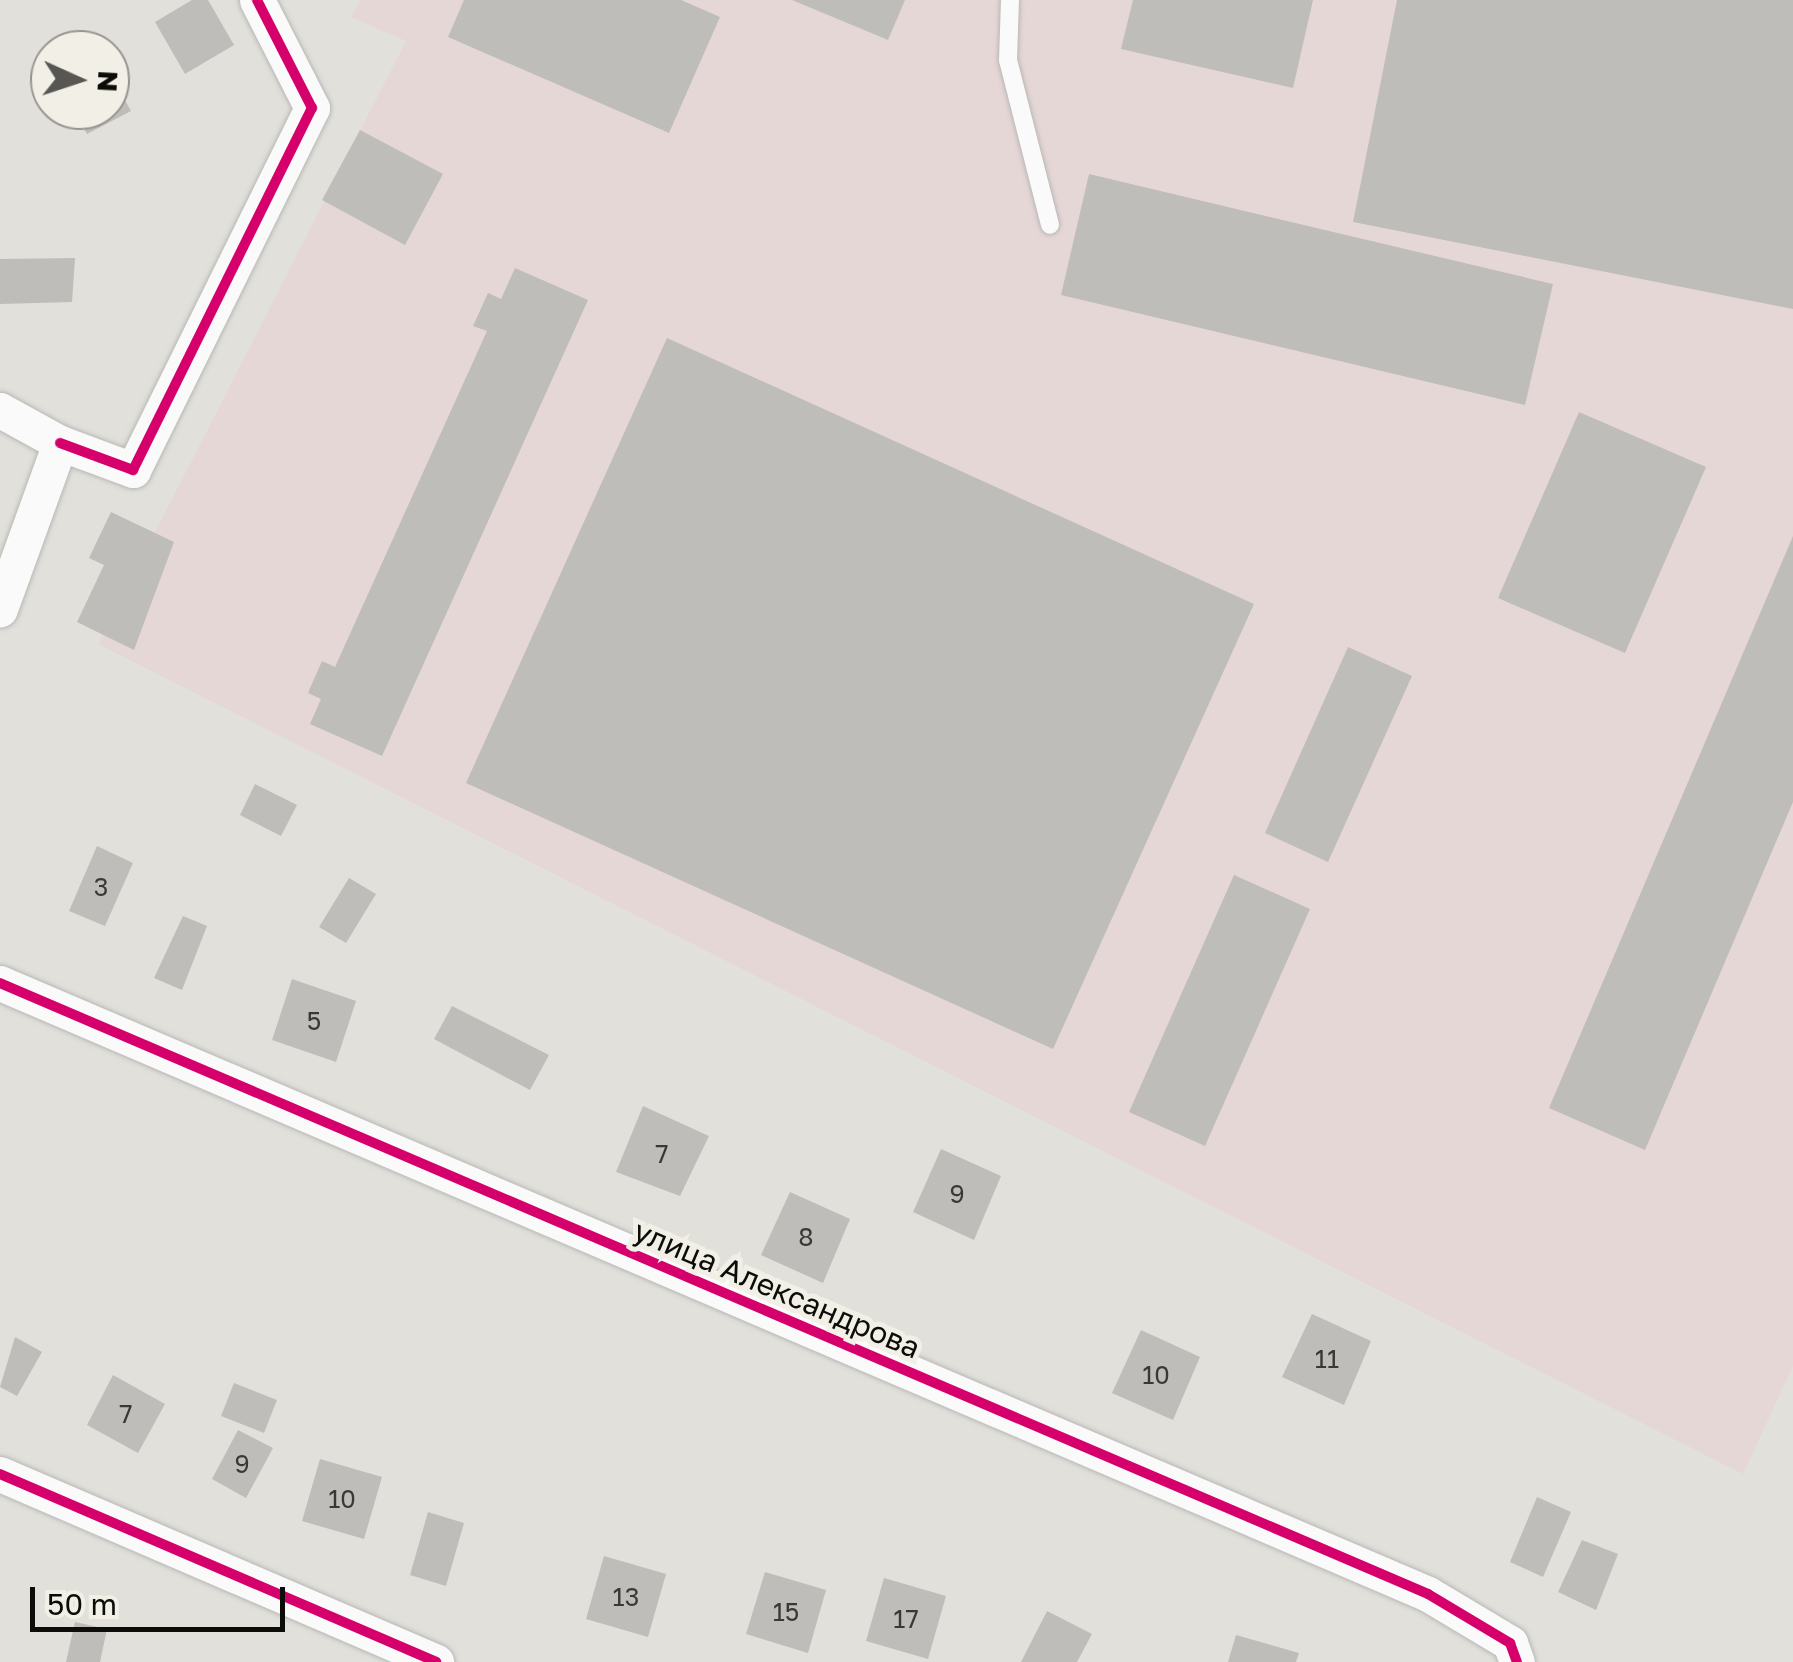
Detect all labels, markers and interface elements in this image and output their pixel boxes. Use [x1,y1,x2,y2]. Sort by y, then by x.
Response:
north arrow [30,30,130,130]
text: N [91,70,125,93]
house number: 3 [94,872,108,902]
house number: 5 [307,1006,321,1036]
house number: 7 [655,1139,669,1169]
house number: 9 [949,1179,965,1209]
street label: улица Александрова [628,1212,926,1366]
house number: 8 [798,1222,814,1252]
house number: 11 [1315,1344,1339,1374]
house number: 10 [1142,1360,1170,1390]
house number: 7 [119,1399,133,1429]
house number: 9 [234,1449,250,1479]
house number: 10 [328,1484,356,1514]
scale bar [35,1567,290,1629]
house number: 13 [613,1582,639,1612]
text: 50 m [47,1586,117,1622]
house number: 15 [773,1597,799,1627]
house number: 17 [893,1604,919,1634]

